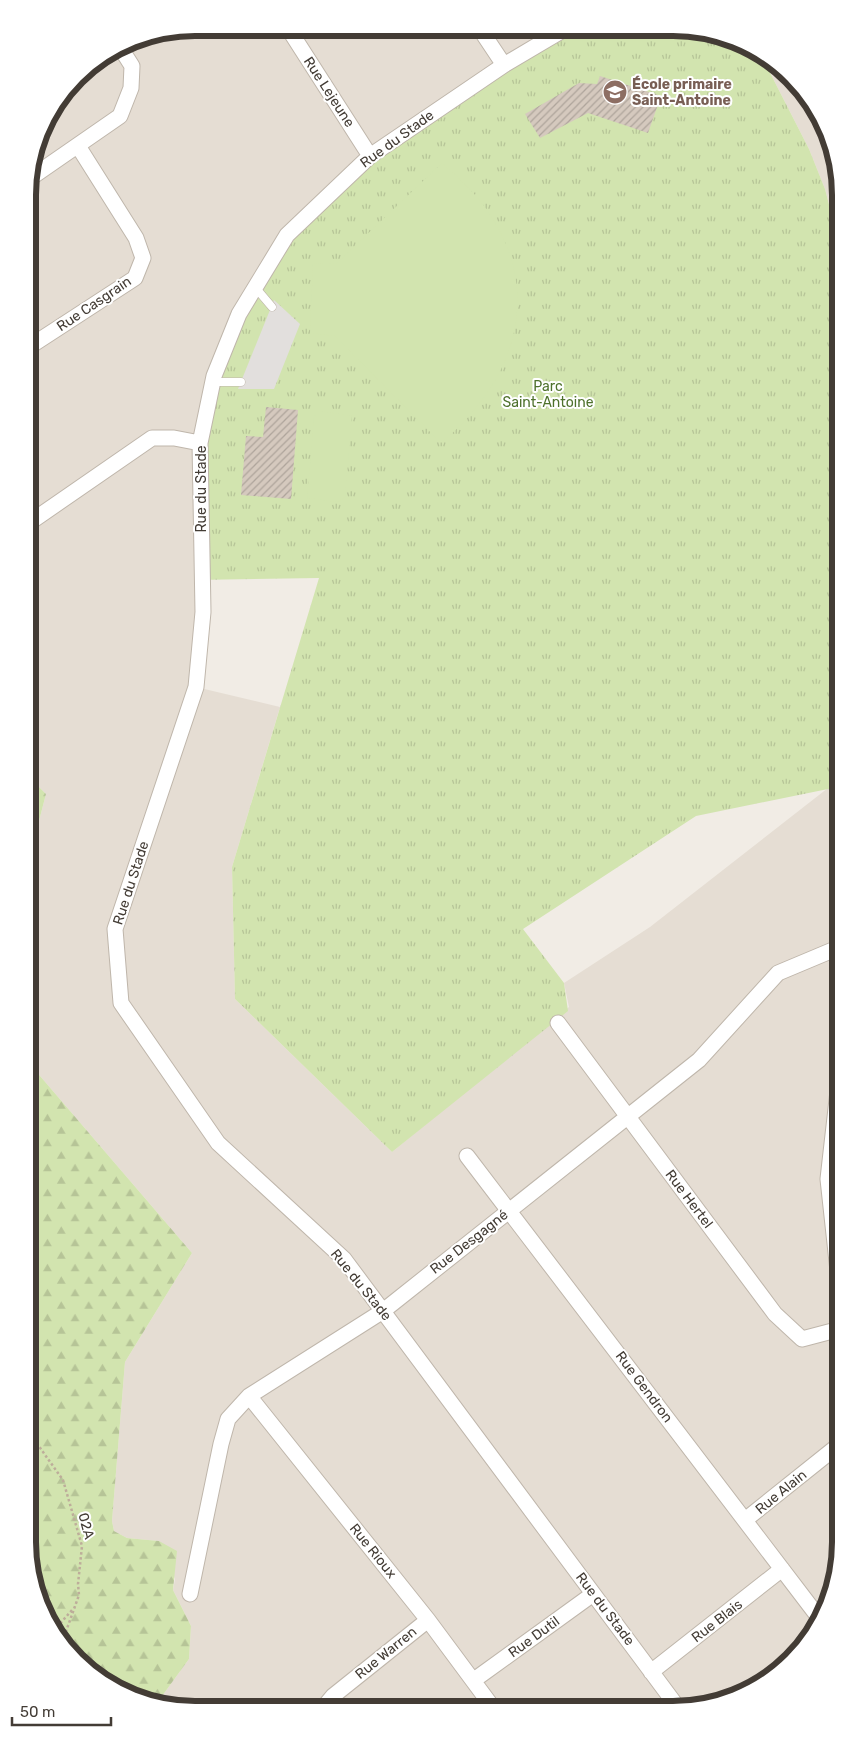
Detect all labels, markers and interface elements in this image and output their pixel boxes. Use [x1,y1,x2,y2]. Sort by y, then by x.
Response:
street label: Rue Lejeune [300,54,358,131]
place label: École primaire Saint-Antoine [632,75,732,109]
school or university icon: École primaire Saint-Antoine [602,79,628,105]
street label: Rue du Stade [357,106,437,171]
street label: Rue Casgrain [54,273,134,335]
park label: Parc Saint-Antoine [503,378,594,411]
street label: Rue du Stade [193,445,210,533]
street label: Rue du Stade [109,839,153,927]
street label: Rue Hertel [662,1166,716,1232]
street label: Rue Desgagné [427,1206,511,1278]
street label: Rue du Stade [327,1246,395,1324]
street label: Rue Gendron [612,1348,676,1426]
street label: Rue Alain [752,1466,810,1518]
street label: 02A [74,1511,98,1542]
street label: Rue Rioux [346,1520,400,1582]
street label: Rue du Stade [572,1569,638,1649]
street label: Rue Blais [688,1596,746,1646]
street label: Rue Dutil [505,1613,563,1661]
street label: Rue Warren [352,1623,420,1683]
scale bar [12,1694,111,1726]
text: 50 m [20,1703,55,1721]

